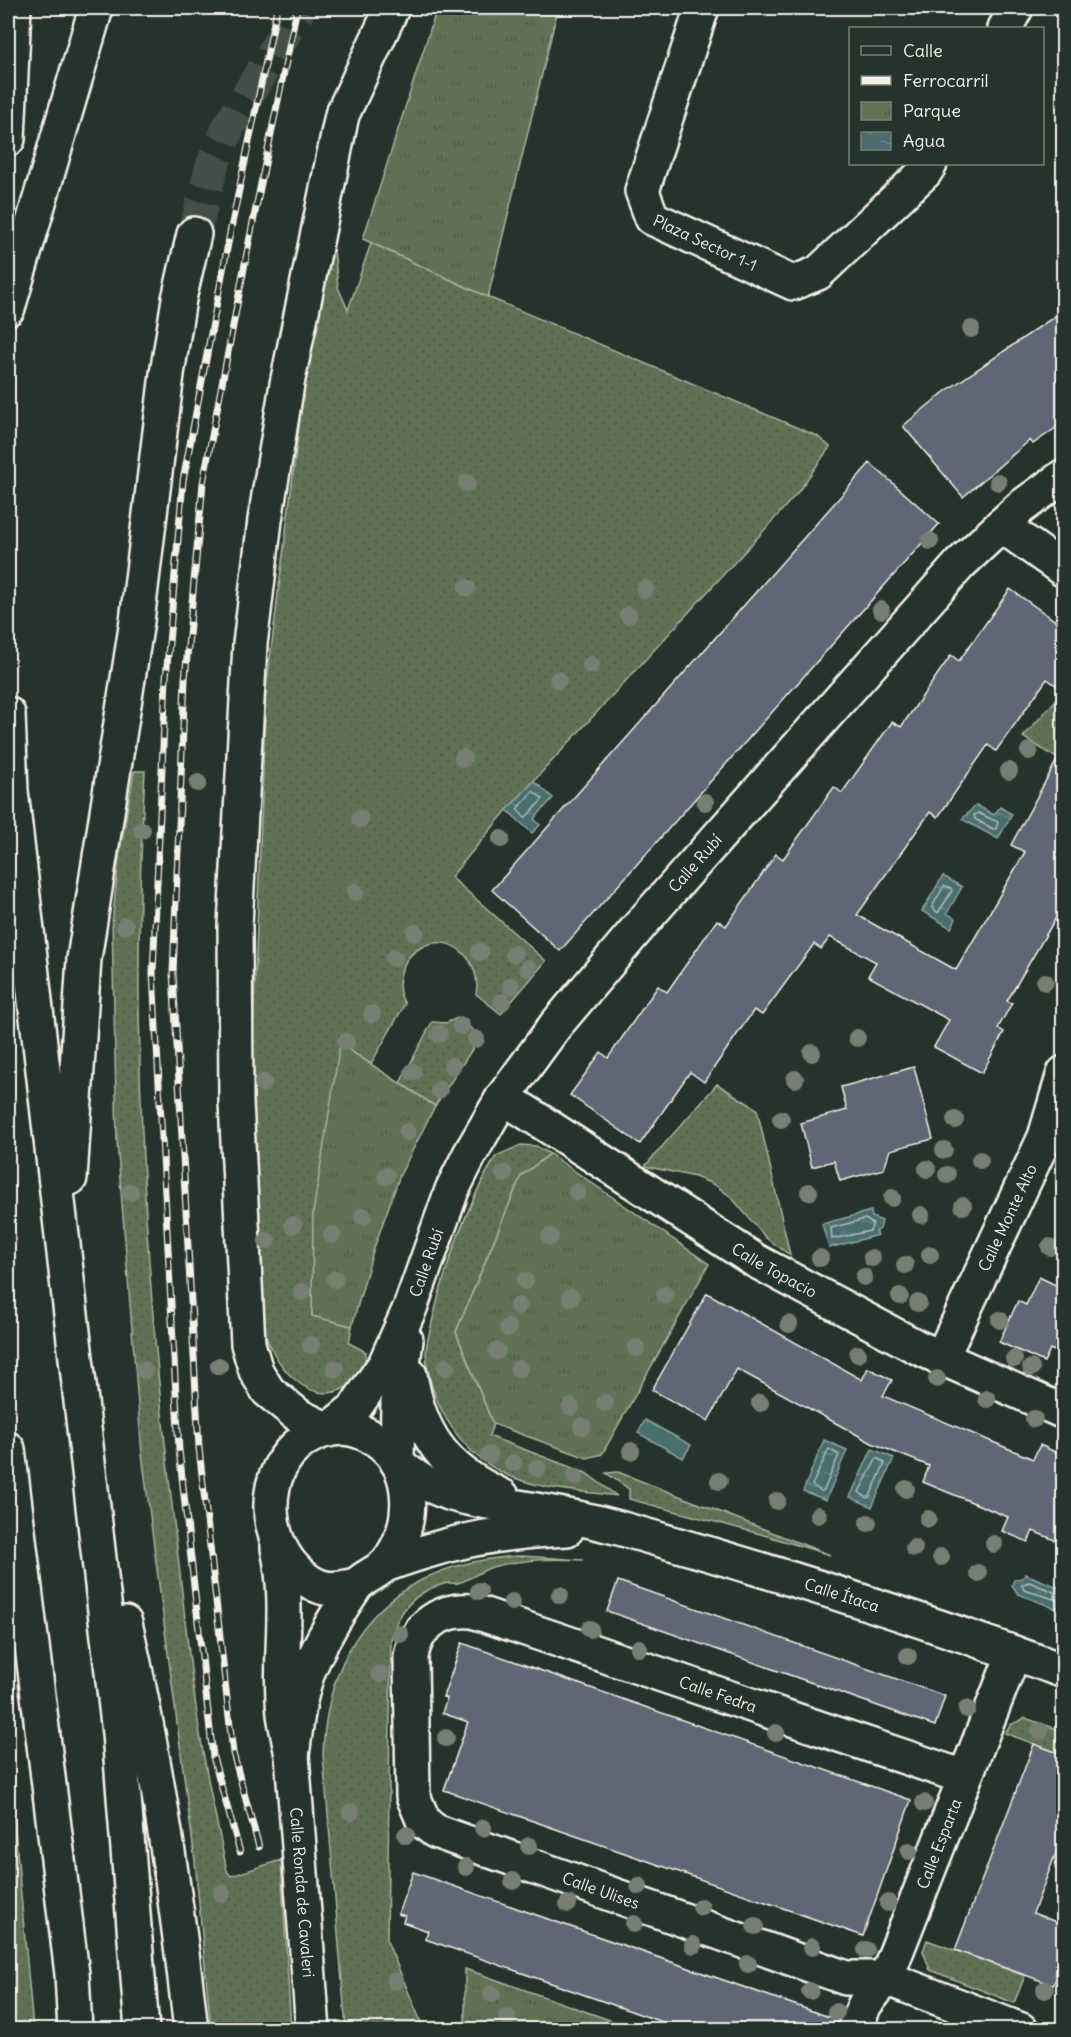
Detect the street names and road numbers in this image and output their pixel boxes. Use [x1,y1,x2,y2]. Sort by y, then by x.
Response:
street label: Plaza Sector 1-1 [650,210,760,275]
street label: Calle Rubí [664,830,726,896]
street label: Calle Monte Alto [973,1161,1041,1275]
street label: Calle Rubí [405,1226,448,1300]
street label: Calle Topacio [728,1238,820,1302]
street label: Calle Ítaca [802,1574,882,1616]
street label: Calle Fedra [677,1671,759,1717]
street label: Calle Esparta [912,1796,966,1892]
street label: Calle Ronda de Cavaleri [286,1807,319,1978]
street label: Calle Ulises [560,1867,642,1913]

